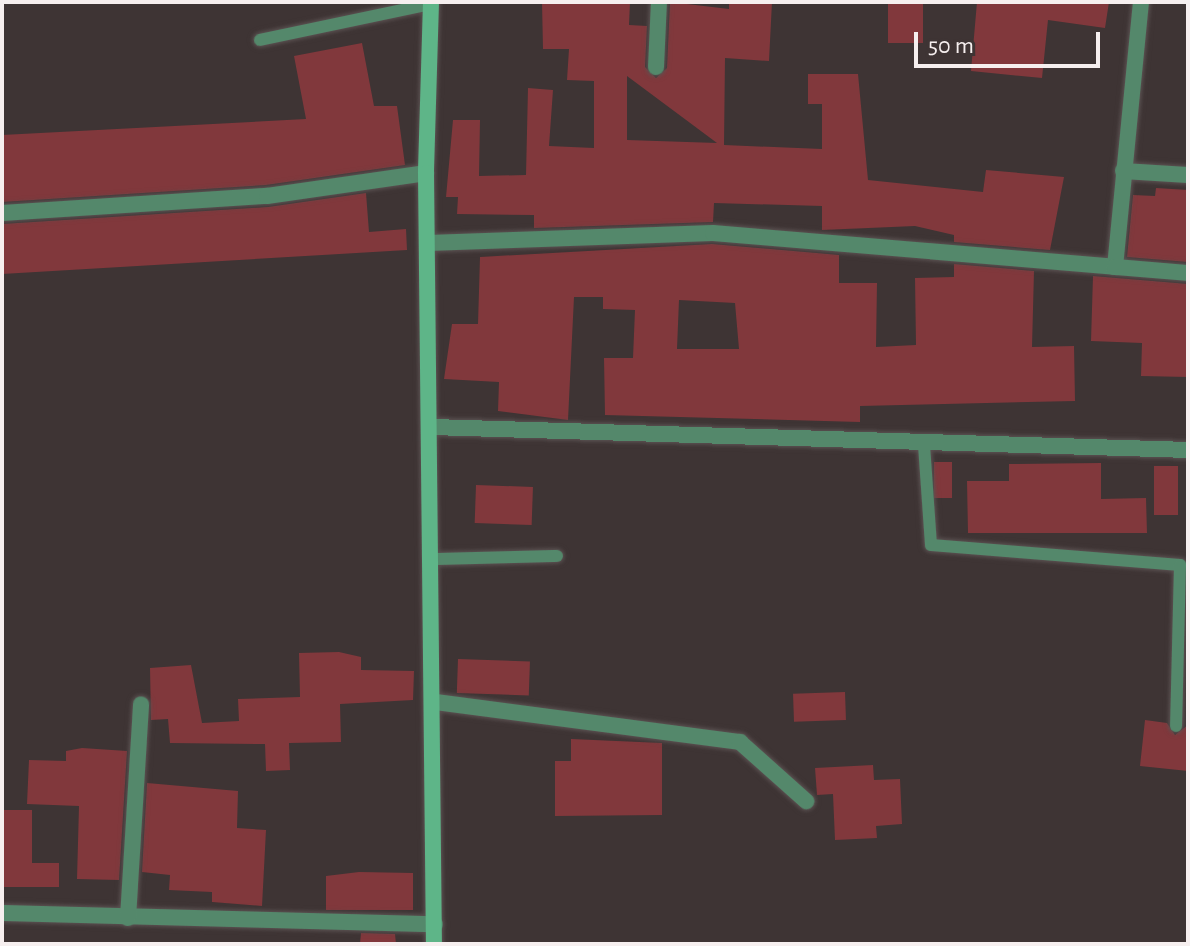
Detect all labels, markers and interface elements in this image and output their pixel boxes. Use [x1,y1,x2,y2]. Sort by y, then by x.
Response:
scale bar [918,16,1104,66]
text: 50 m [928,34,974,58]

